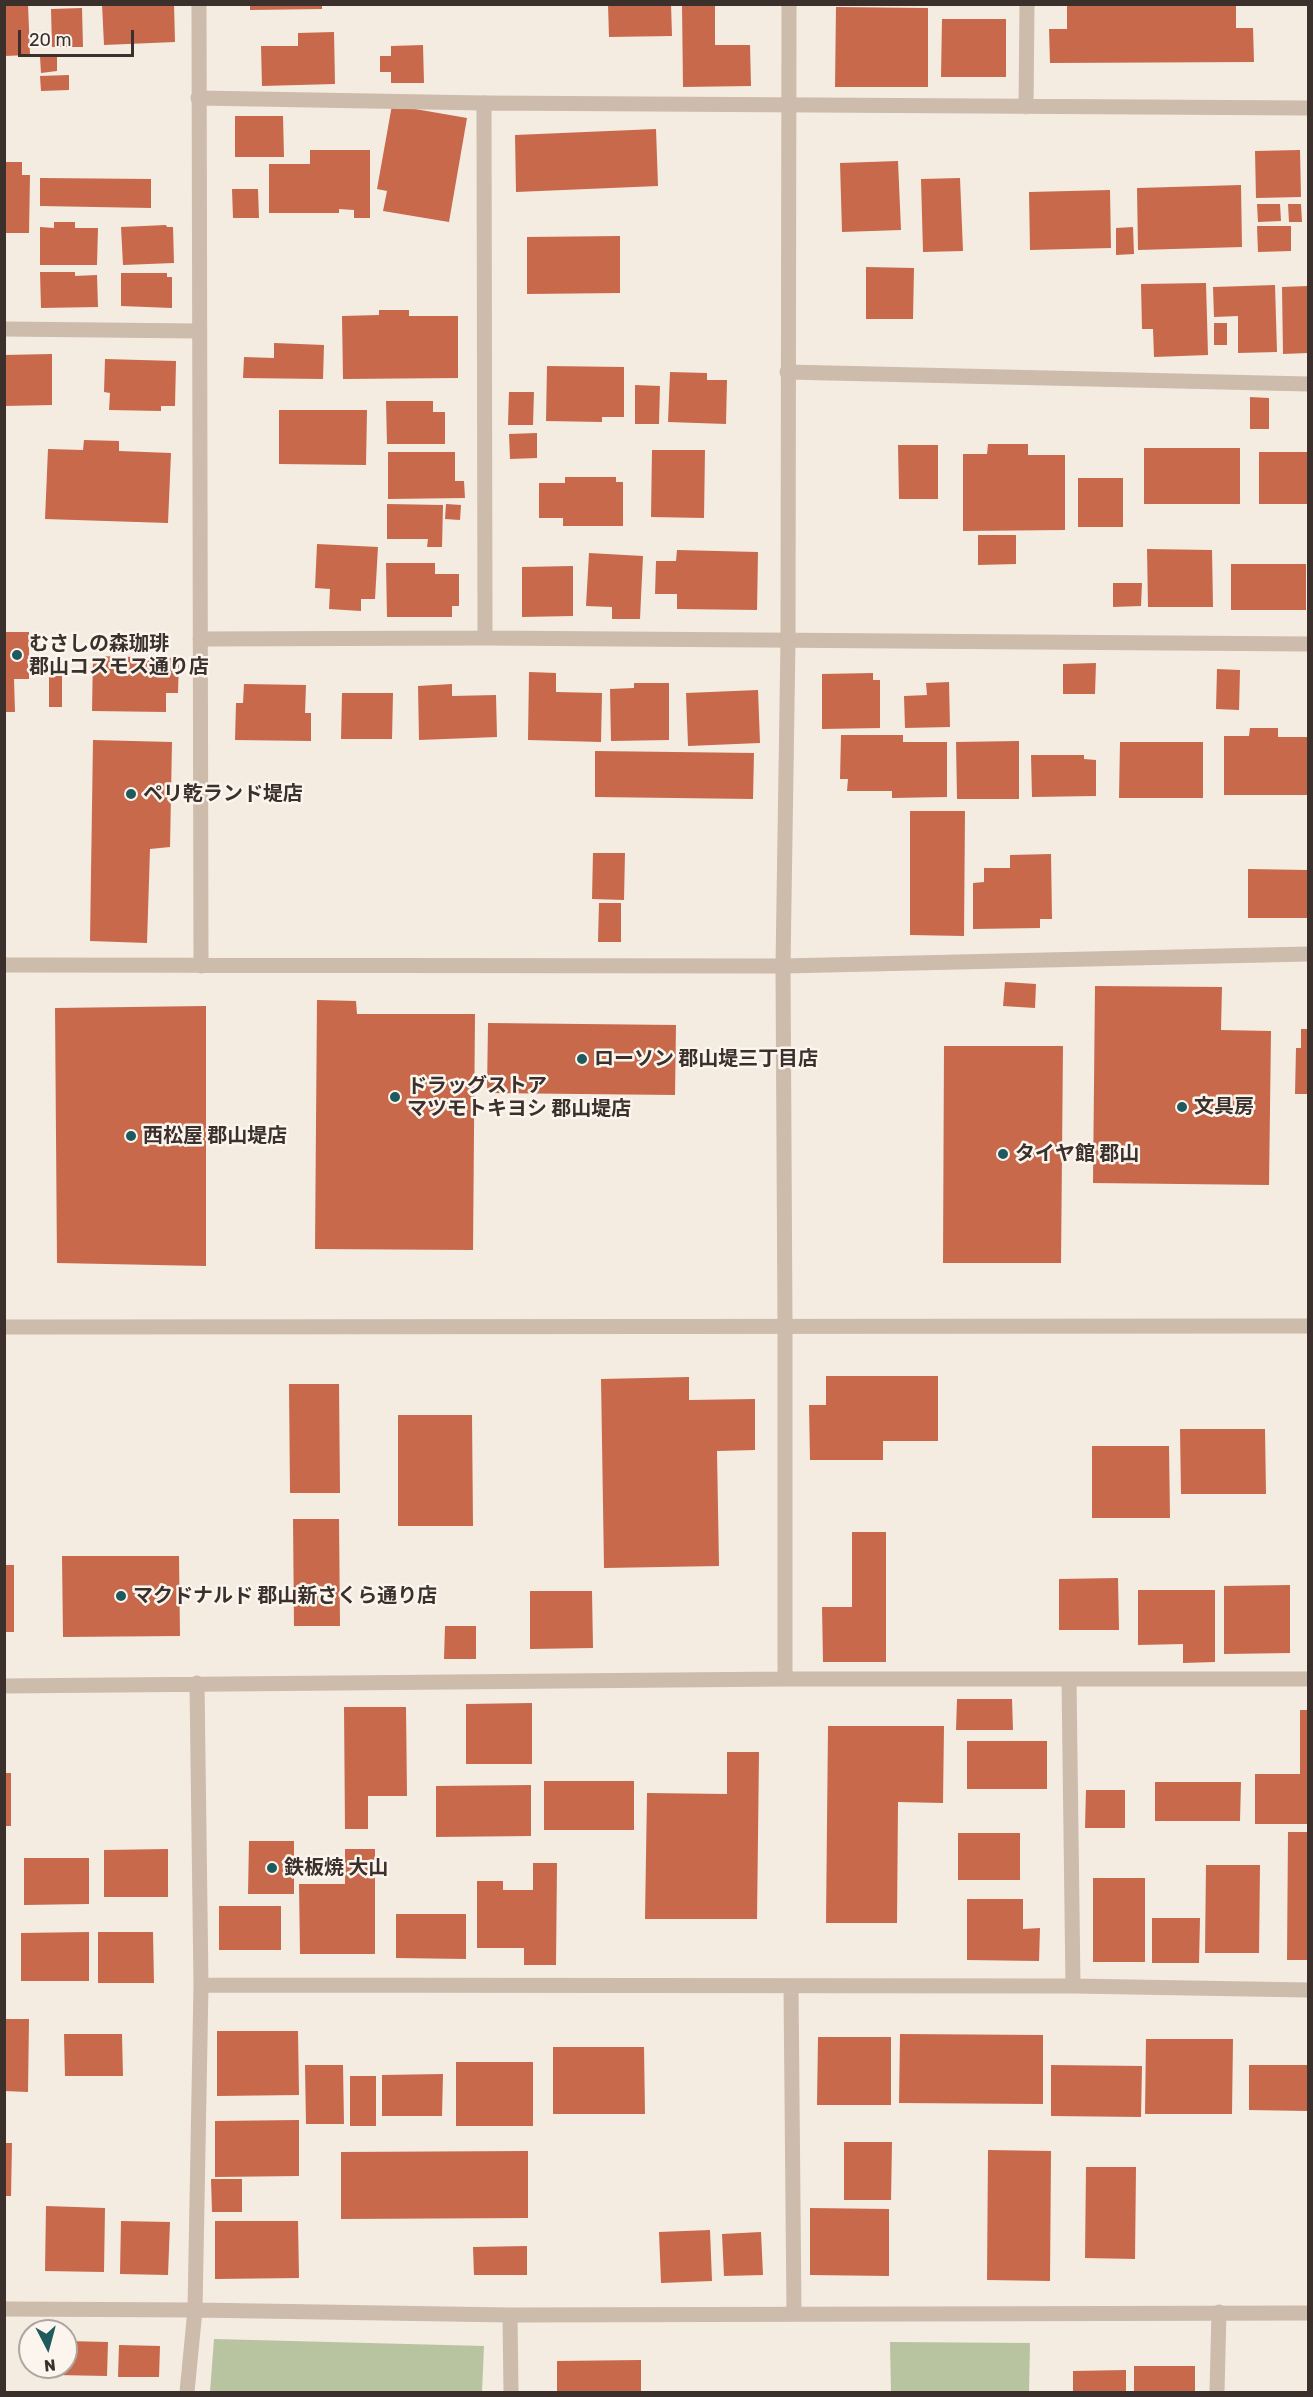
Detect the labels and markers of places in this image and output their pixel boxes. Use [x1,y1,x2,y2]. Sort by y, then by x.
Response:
place label: むさしの森珈琲 郡山コスモス通り店 [29,632,209,679]
marker: むさしの森珈琲 郡山コスモス通り店 [10,648,24,662]
place label: ペリ乾ランド堤店 [143,782,303,806]
marker: ペリ乾ランド堤店 [124,787,138,801]
place label: ローソン 郡山堤三丁目店 [594,1047,818,1071]
marker: ローソン 郡山堤三丁目店 [575,1052,589,1066]
place label: ドラッグストア マツモトキヨシ 郡山堤店 [407,1074,631,1121]
marker: ドラッグストア マツモトキヨシ 郡山堤店 [388,1090,402,1104]
place label: 文具房 [1194,1095,1254,1119]
marker: 文具房 [1175,1100,1189,1114]
place label: 西松屋 郡山堤店 [143,1124,287,1148]
marker: 西松屋 郡山堤店 [124,1129,138,1143]
place label: タイヤ館 郡山 [1015,1142,1139,1166]
marker: タイヤ館 郡山 [996,1147,1010,1161]
place label: マクドナルド 郡山新さくら通り店 [133,1584,437,1608]
marker: マクドナルド 郡山新さくら通り店 [114,1589,128,1603]
place label: 鉄板焼 大山 [284,1856,388,1880]
marker: 鉄板焼 大山 [265,1861,279,1875]

